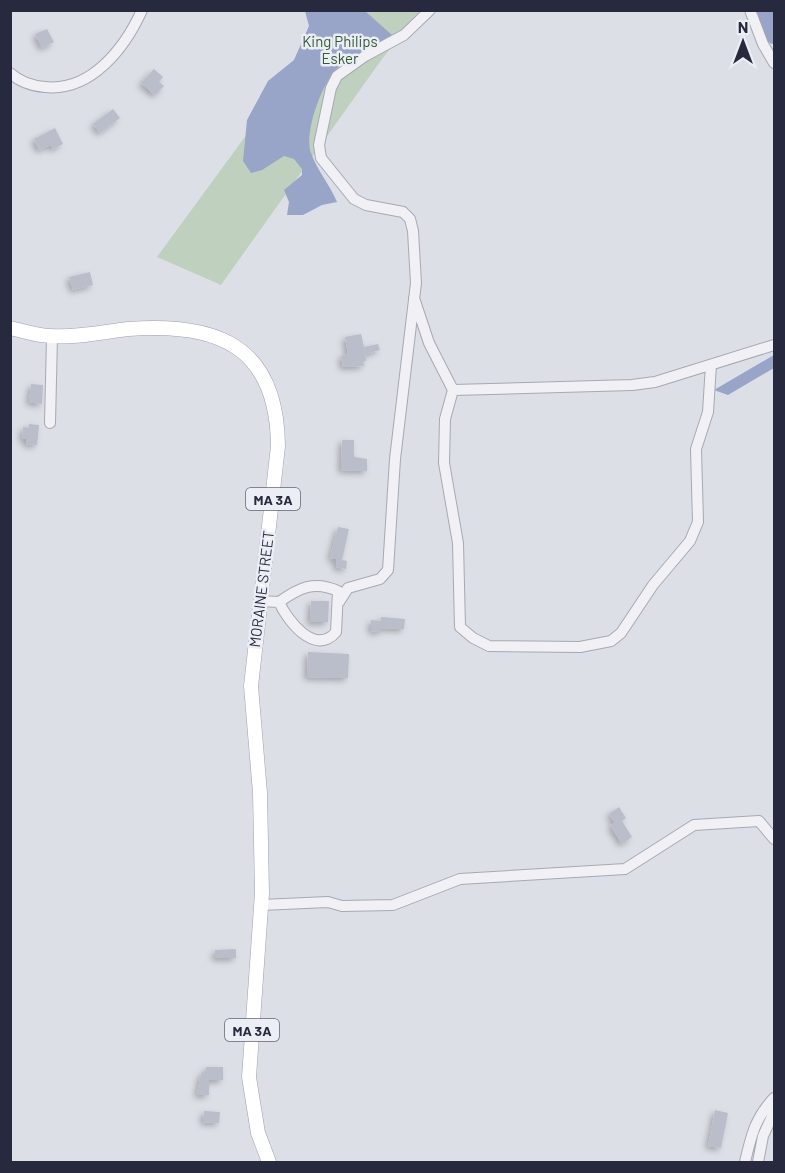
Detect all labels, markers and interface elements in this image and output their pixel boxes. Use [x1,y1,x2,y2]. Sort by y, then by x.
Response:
north arrow [713,12,773,72]
text: N [738,17,748,36]
park label: King Philips Esker [302,32,378,67]
road number: MA 3A [246,488,300,510]
street label: MORAINE STREET [245,530,277,648]
road number: MA 3A [225,1019,279,1041]

